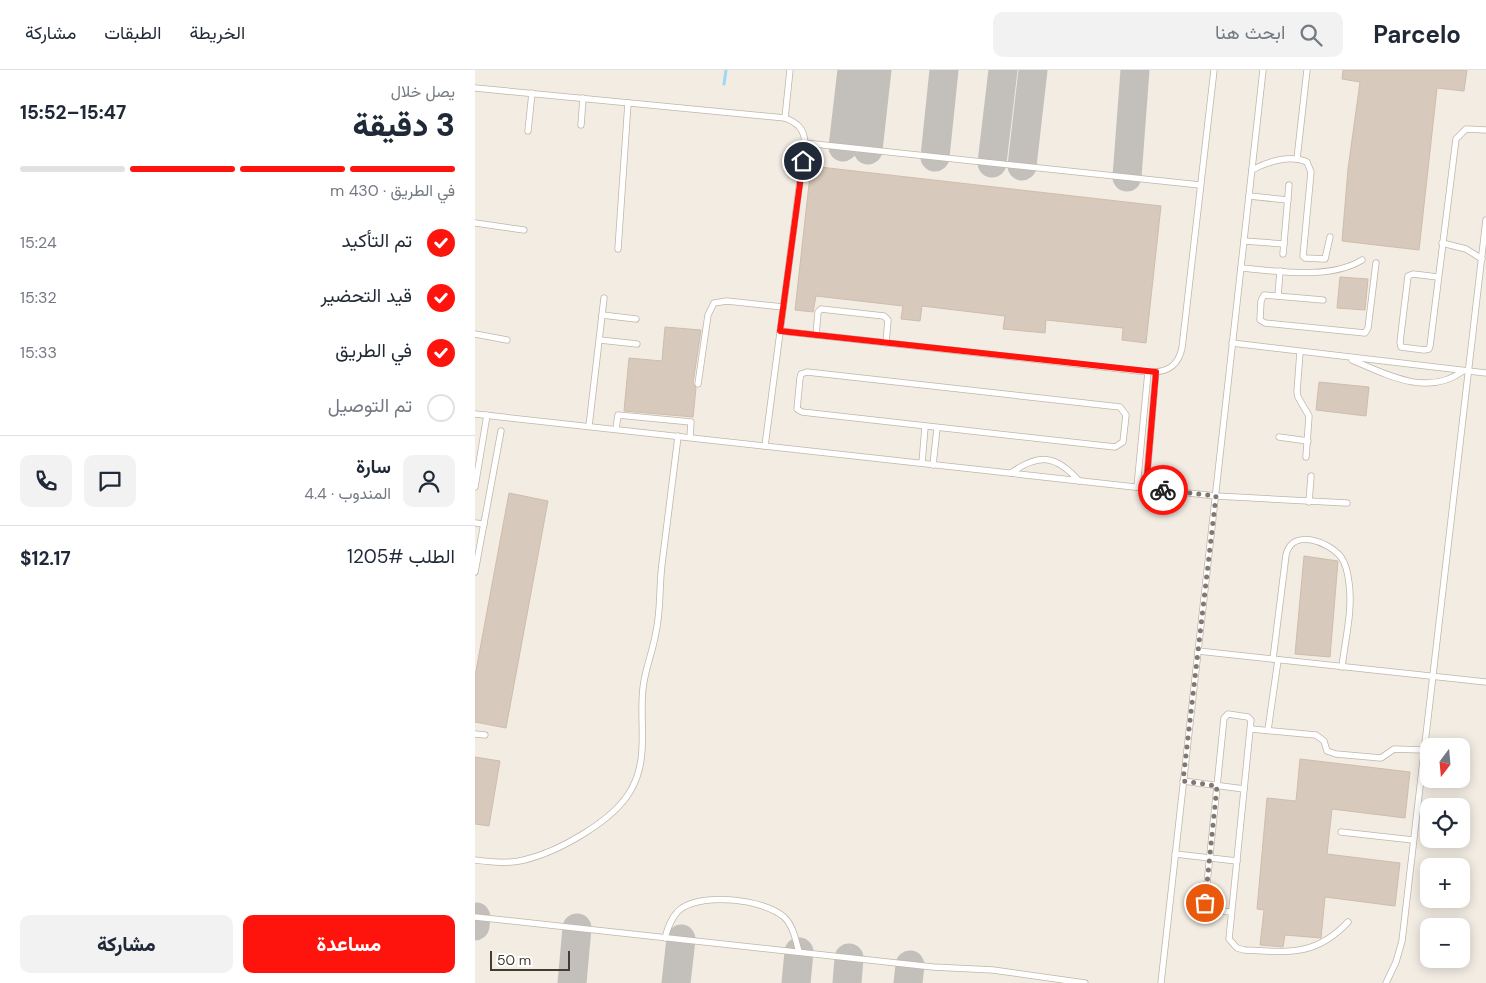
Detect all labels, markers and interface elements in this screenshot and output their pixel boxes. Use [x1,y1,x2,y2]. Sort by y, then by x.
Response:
search box [993,12,1343,57]
text: Parcelo [1373,19,1461,50]
text: ابحث هنا [1215,20,1285,45]
text: مشاركة [25,21,76,45]
text: الطبقات [104,21,161,45]
text: الخريطة [189,21,245,45]
icon: search [1297,21,1325,49]
text: يصل خلال [391,81,455,102]
text: 15:47–15:52 [20,100,126,125]
text: 3 دقيقة [352,104,455,146]
pin [782,140,824,182]
icon: home [789,147,817,175]
text: في الطريق · 430 m [330,180,455,201]
text: تم التأكيد [342,228,412,253]
icon: check [427,229,455,257]
text: 15:24 [20,232,57,253]
text: قيد التحضير [320,283,412,308]
icon: check [427,284,455,312]
text: 15:32 [20,287,57,308]
text: في الطريق [335,338,412,363]
icon: check [427,339,455,367]
text: 15:33 [20,342,57,363]
text: تم التوصيل [328,393,412,418]
text: سارة [356,454,391,479]
button: phone [20,455,72,507]
button: chat [84,455,136,507]
button: person [403,455,455,507]
courier [1138,465,1188,515]
icon: bike [1149,476,1177,504]
text: المندوب · 4.4 [304,483,391,504]
text: الطلب #1205 [347,544,455,569]
text: $12.17 [20,546,71,571]
north arrow [1420,738,1470,788]
map controls [1420,738,1470,968]
button: locate [1420,798,1470,848]
button: + [1420,858,1470,908]
pin [1184,882,1226,924]
icon: bag [1191,889,1219,917]
button: مشاركة [20,915,233,973]
button: مساعدة [243,915,455,973]
button: − [1420,918,1470,968]
scale bar [490,948,570,971]
text: 50 m [497,951,531,969]

